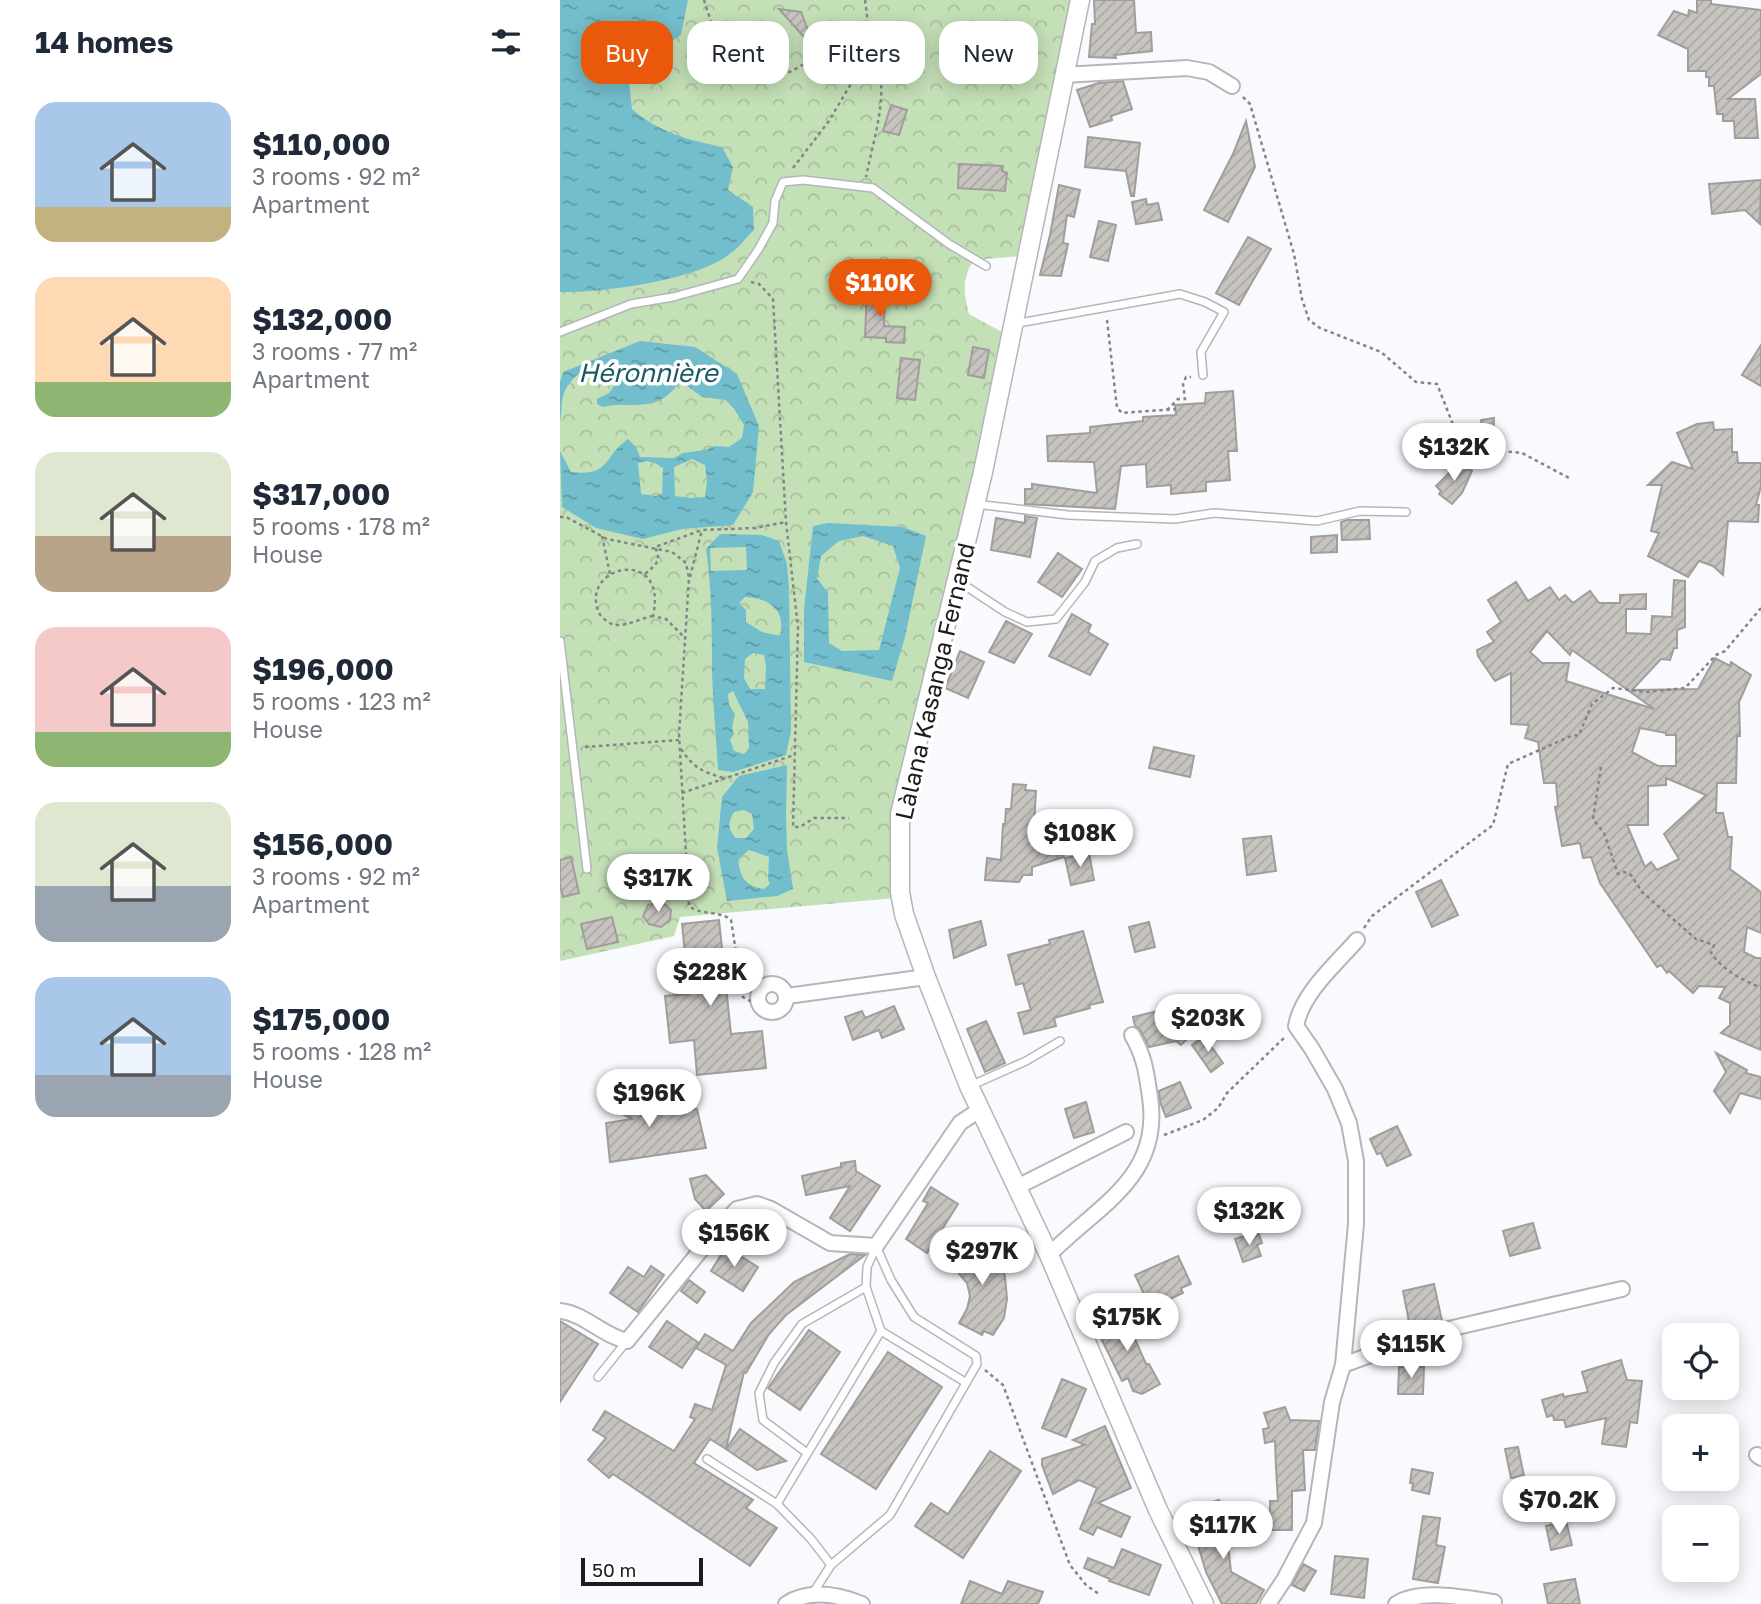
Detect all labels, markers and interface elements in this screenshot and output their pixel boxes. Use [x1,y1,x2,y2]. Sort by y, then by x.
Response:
chip: Buy [581,21,673,84]
chip: Rent [687,21,789,84]
chip: Filters [803,21,925,84]
chip: New [939,21,1038,84]
icon: filters [487,23,525,61]
text: 14 homes [35,24,174,60]
text: $110,000 [252,126,391,162]
icon: home [91,130,175,214]
text: 3 rooms · 92 m² [252,162,420,190]
text: Apartment [252,190,370,218]
pin: $110K [831,260,929,319]
text: $110K [845,268,915,296]
text: $132,000 [252,301,392,337]
icon: home [91,305,175,389]
text: 3 rooms · 77 m² [252,337,417,365]
water label: Héronnière [578,357,720,388]
text: Apartment [252,365,370,393]
pin: $132K [1405,424,1503,483]
text: $132K [1418,432,1490,460]
text: $317,000 [252,476,390,512]
icon: home [91,480,175,564]
text: 5 rooms · 178 m² [252,512,430,540]
text: House [252,540,323,568]
street label: Làlana Kasanga Fernand [888,540,980,822]
text: $196,000 [252,651,394,687]
icon: home [91,655,175,739]
text: 5 rooms · 123 m² [252,687,431,715]
text: House [252,715,323,743]
pin: $108K [1031,810,1129,869]
text: $108K [1043,818,1117,846]
text: $156,000 [252,826,393,862]
icon: home [91,830,175,914]
pin: $317K [609,855,707,914]
text: 3 rooms · 92 m² [252,862,420,890]
text: $317K [623,863,693,891]
text: Apartment [252,890,370,918]
pin: $228K [661,948,759,1008]
text: $228K [673,957,747,985]
pin: $203K [1159,995,1257,1054]
text: $175,000 [252,1001,390,1037]
text: $203K [1170,1003,1246,1031]
icon: home [91,1005,175,1089]
text: 5 rooms · 128 m² [252,1037,431,1065]
text: House [252,1065,323,1093]
pin: $196K [600,1070,698,1129]
text: $196K [612,1078,686,1106]
pin: $132K [1200,1188,1298,1247]
text: $132K [1213,1196,1285,1224]
pin: $156K [685,1210,783,1269]
text: $156K [698,1218,770,1246]
pin: $297K [933,1228,1031,1287]
text: $297K [945,1236,1019,1264]
pin: $175K [1078,1294,1176,1353]
text: $175K [1092,1302,1162,1330]
pin: $115K [1362,1320,1460,1380]
map controls [1662,1323,1739,1582]
button: locate [1662,1323,1739,1400]
text: $115K [1376,1329,1446,1357]
button: + [1662,1414,1739,1491]
pin: $70.2K [1502,1476,1616,1536]
text: $70.2K [1519,1485,1599,1513]
pin: $117K [1174,1502,1272,1561]
button: − [1662,1505,1739,1582]
text: $117K [1189,1510,1257,1538]
scale bar [581,1555,704,1587]
text: 50 m [592,1558,636,1581]

